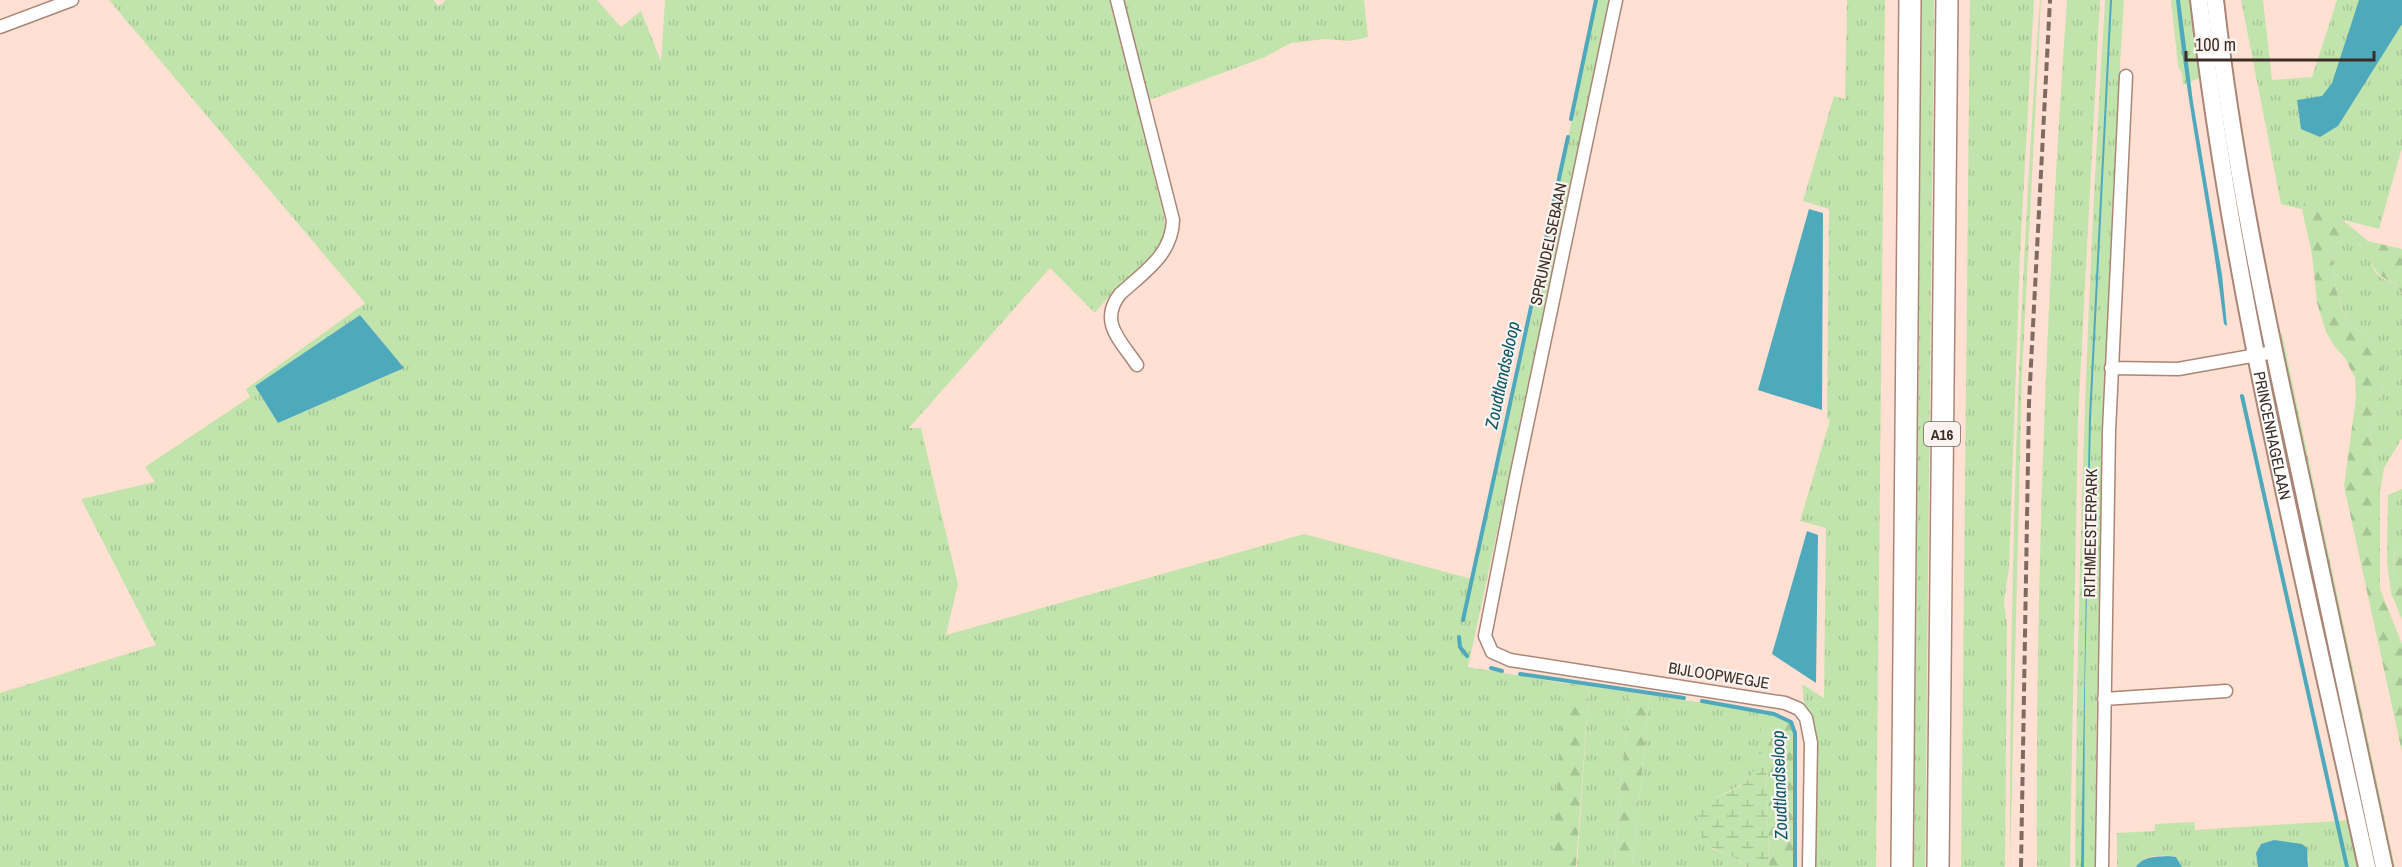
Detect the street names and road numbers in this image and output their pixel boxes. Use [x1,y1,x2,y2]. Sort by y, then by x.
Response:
street label: SPRUNDELSEBAAN [1524,181,1572,307]
street label: PRINCENHAGELAAN [2249,370,2297,502]
road number: A16 [1924,422,1960,446]
street label: RITHMEESTERPARK [2078,468,2102,598]
street label: BIJLOOPWEGJE [1667,656,1771,694]

